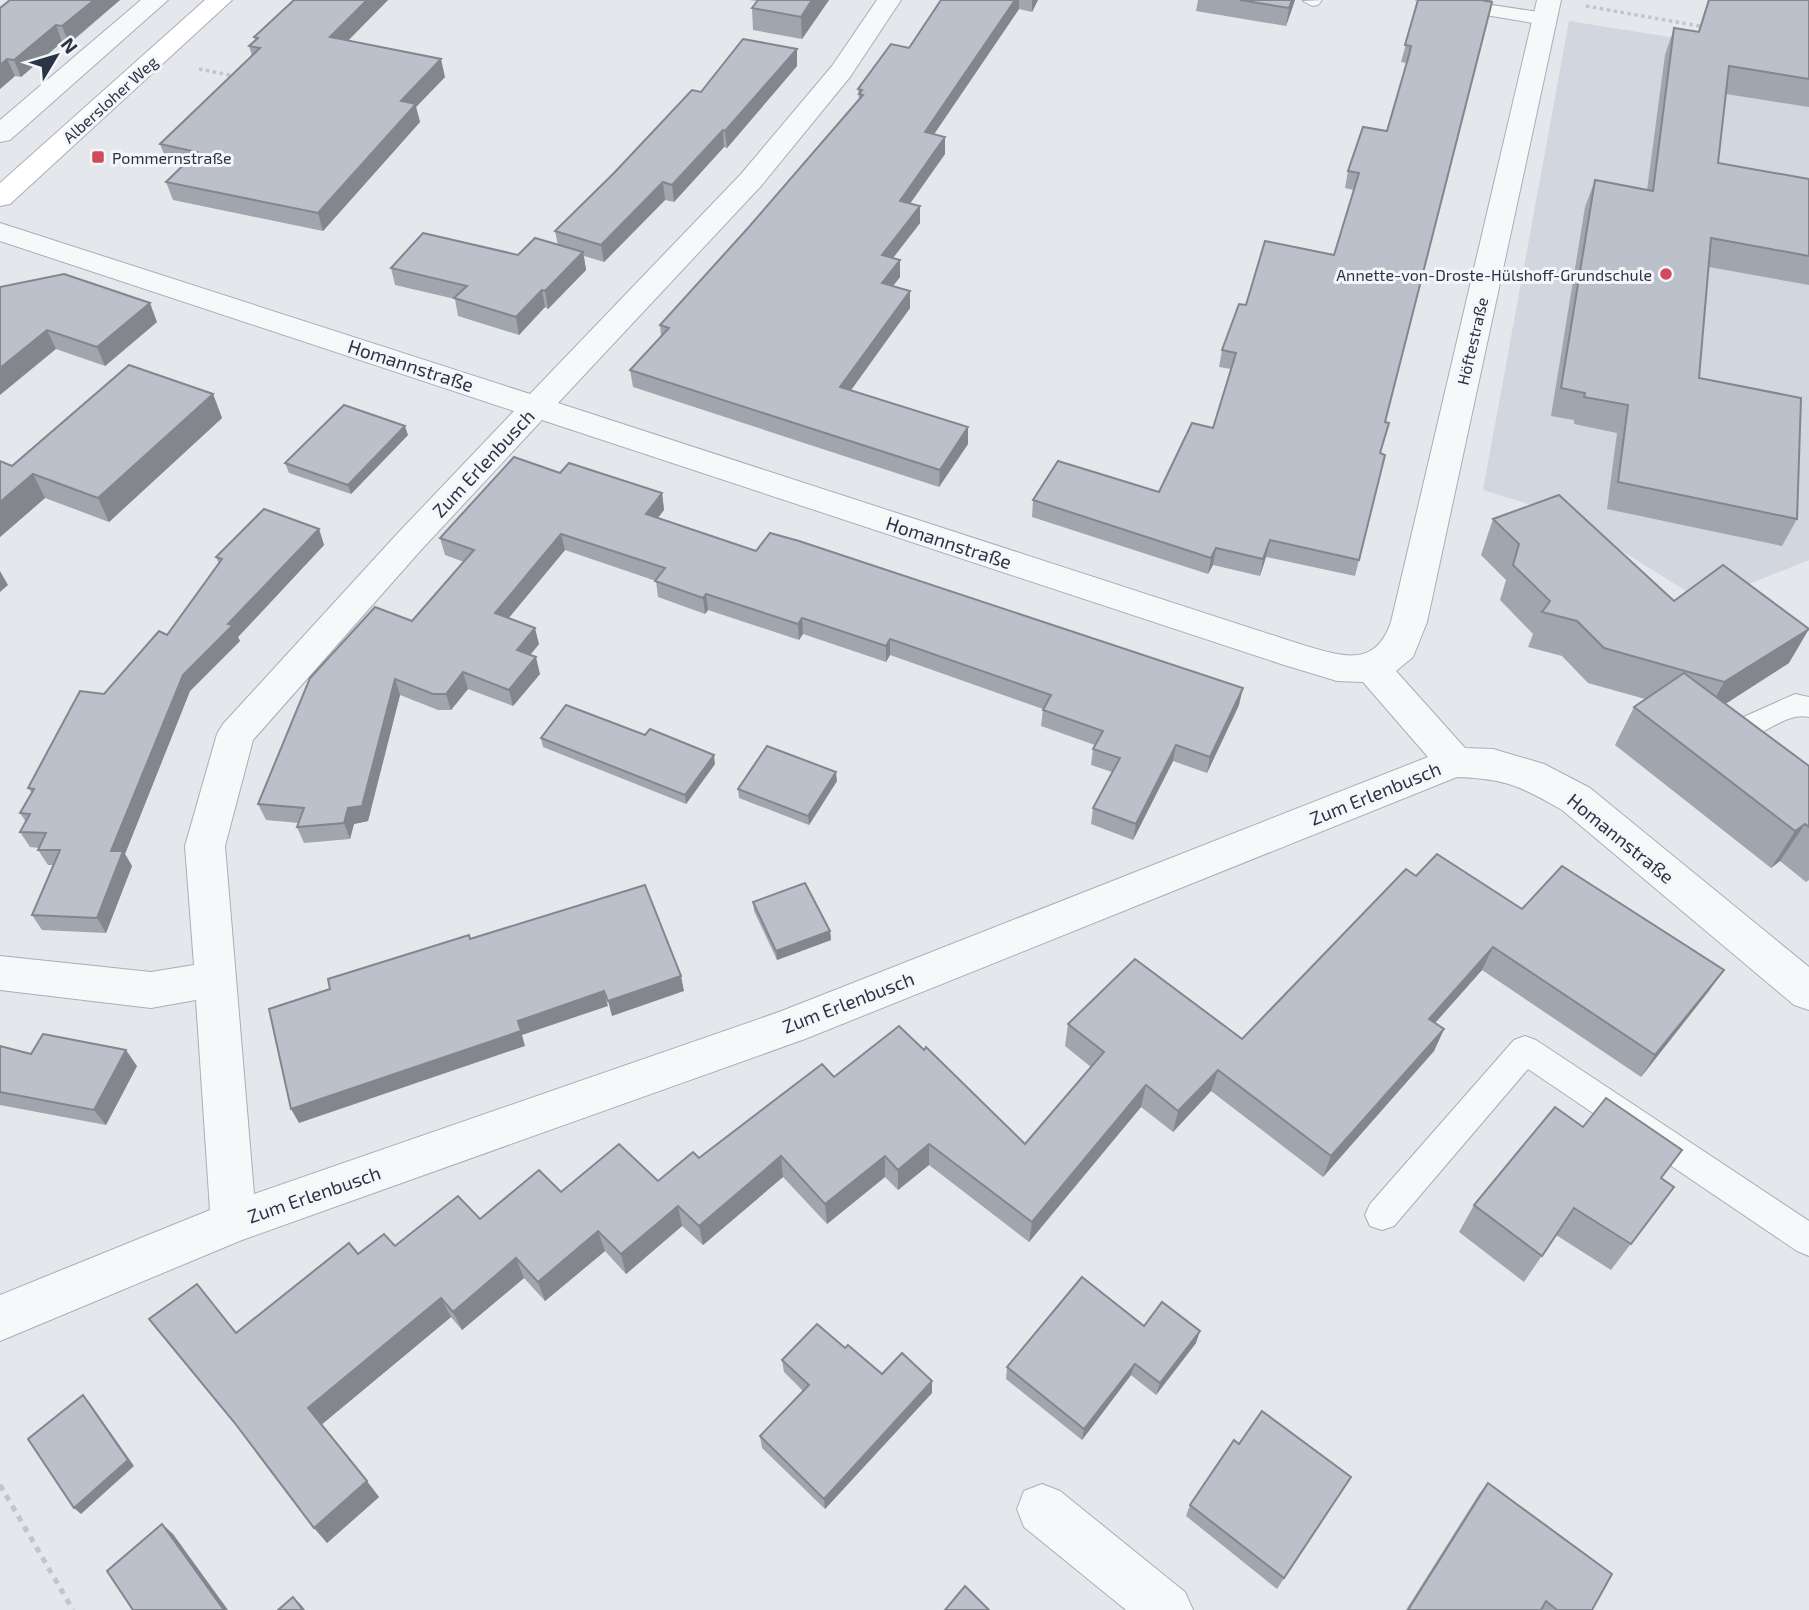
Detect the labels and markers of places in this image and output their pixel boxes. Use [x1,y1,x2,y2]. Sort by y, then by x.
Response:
place label: Pommernstraße [112,148,232,167]
marker: Pommernstraße [90,149,106,165]
place label: Annette-von-Droste-Hülshoff-Grundschule [1336,265,1652,284]
marker: Annette-von-Droste-Hülshoff-Grundschule [1658,266,1674,282]

